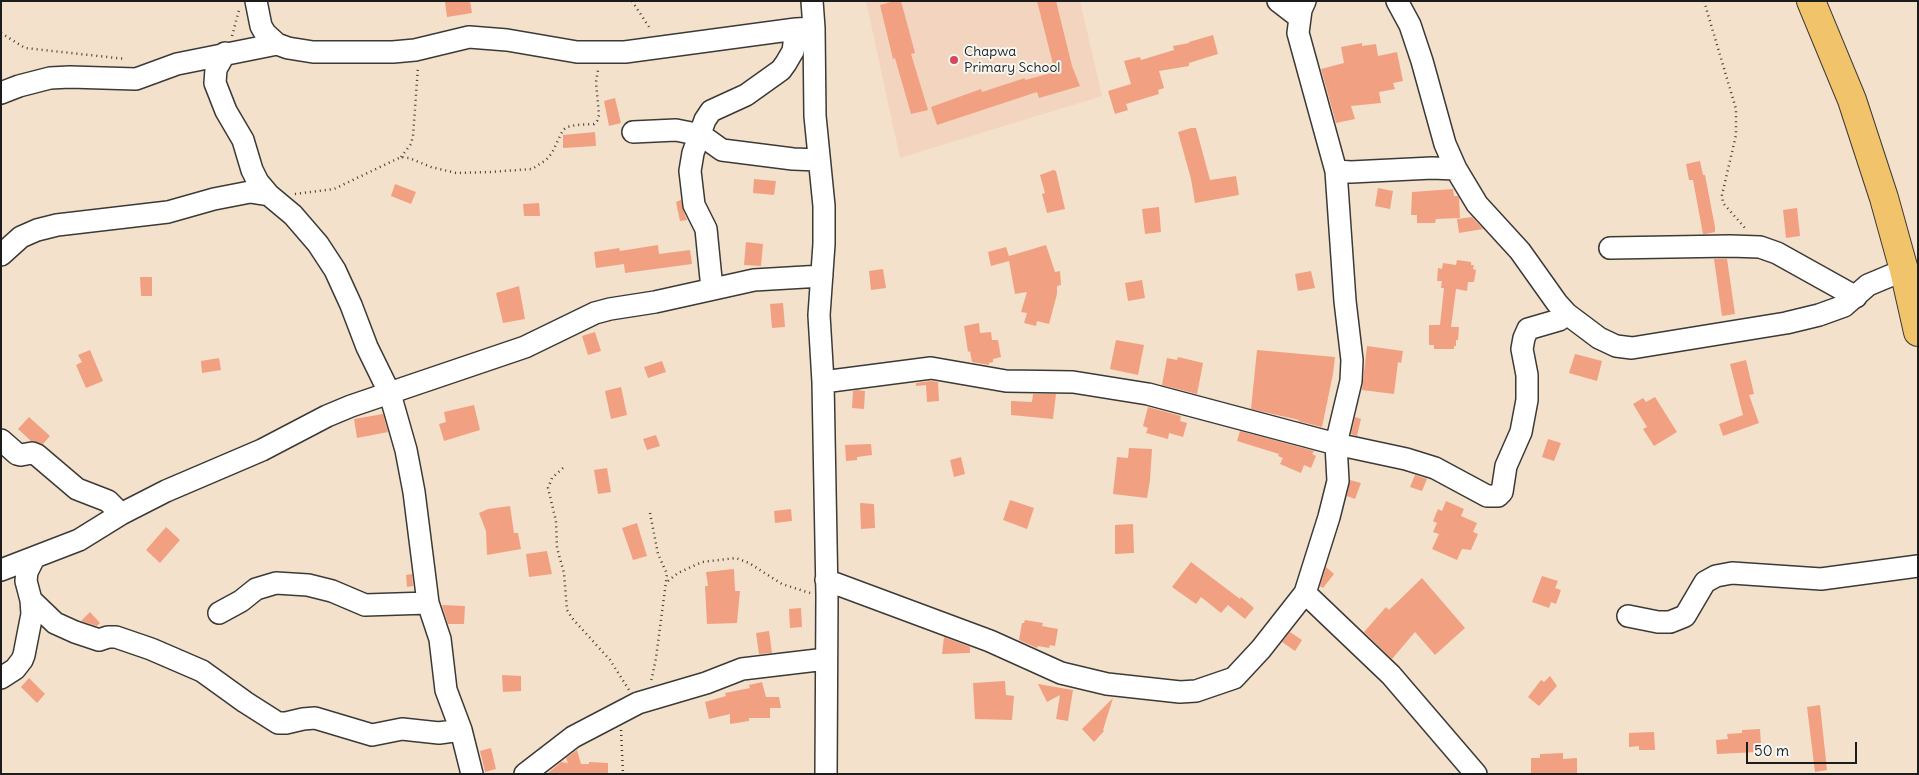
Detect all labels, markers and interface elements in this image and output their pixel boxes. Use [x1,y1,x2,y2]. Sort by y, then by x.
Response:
place label: Chapwa Primary School [964,44,1060,76]
marker: Chapwa Primary School [948,54,960,66]
scale bar [1749,732,1860,764]
text: 50 m [1754,741,1789,760]

